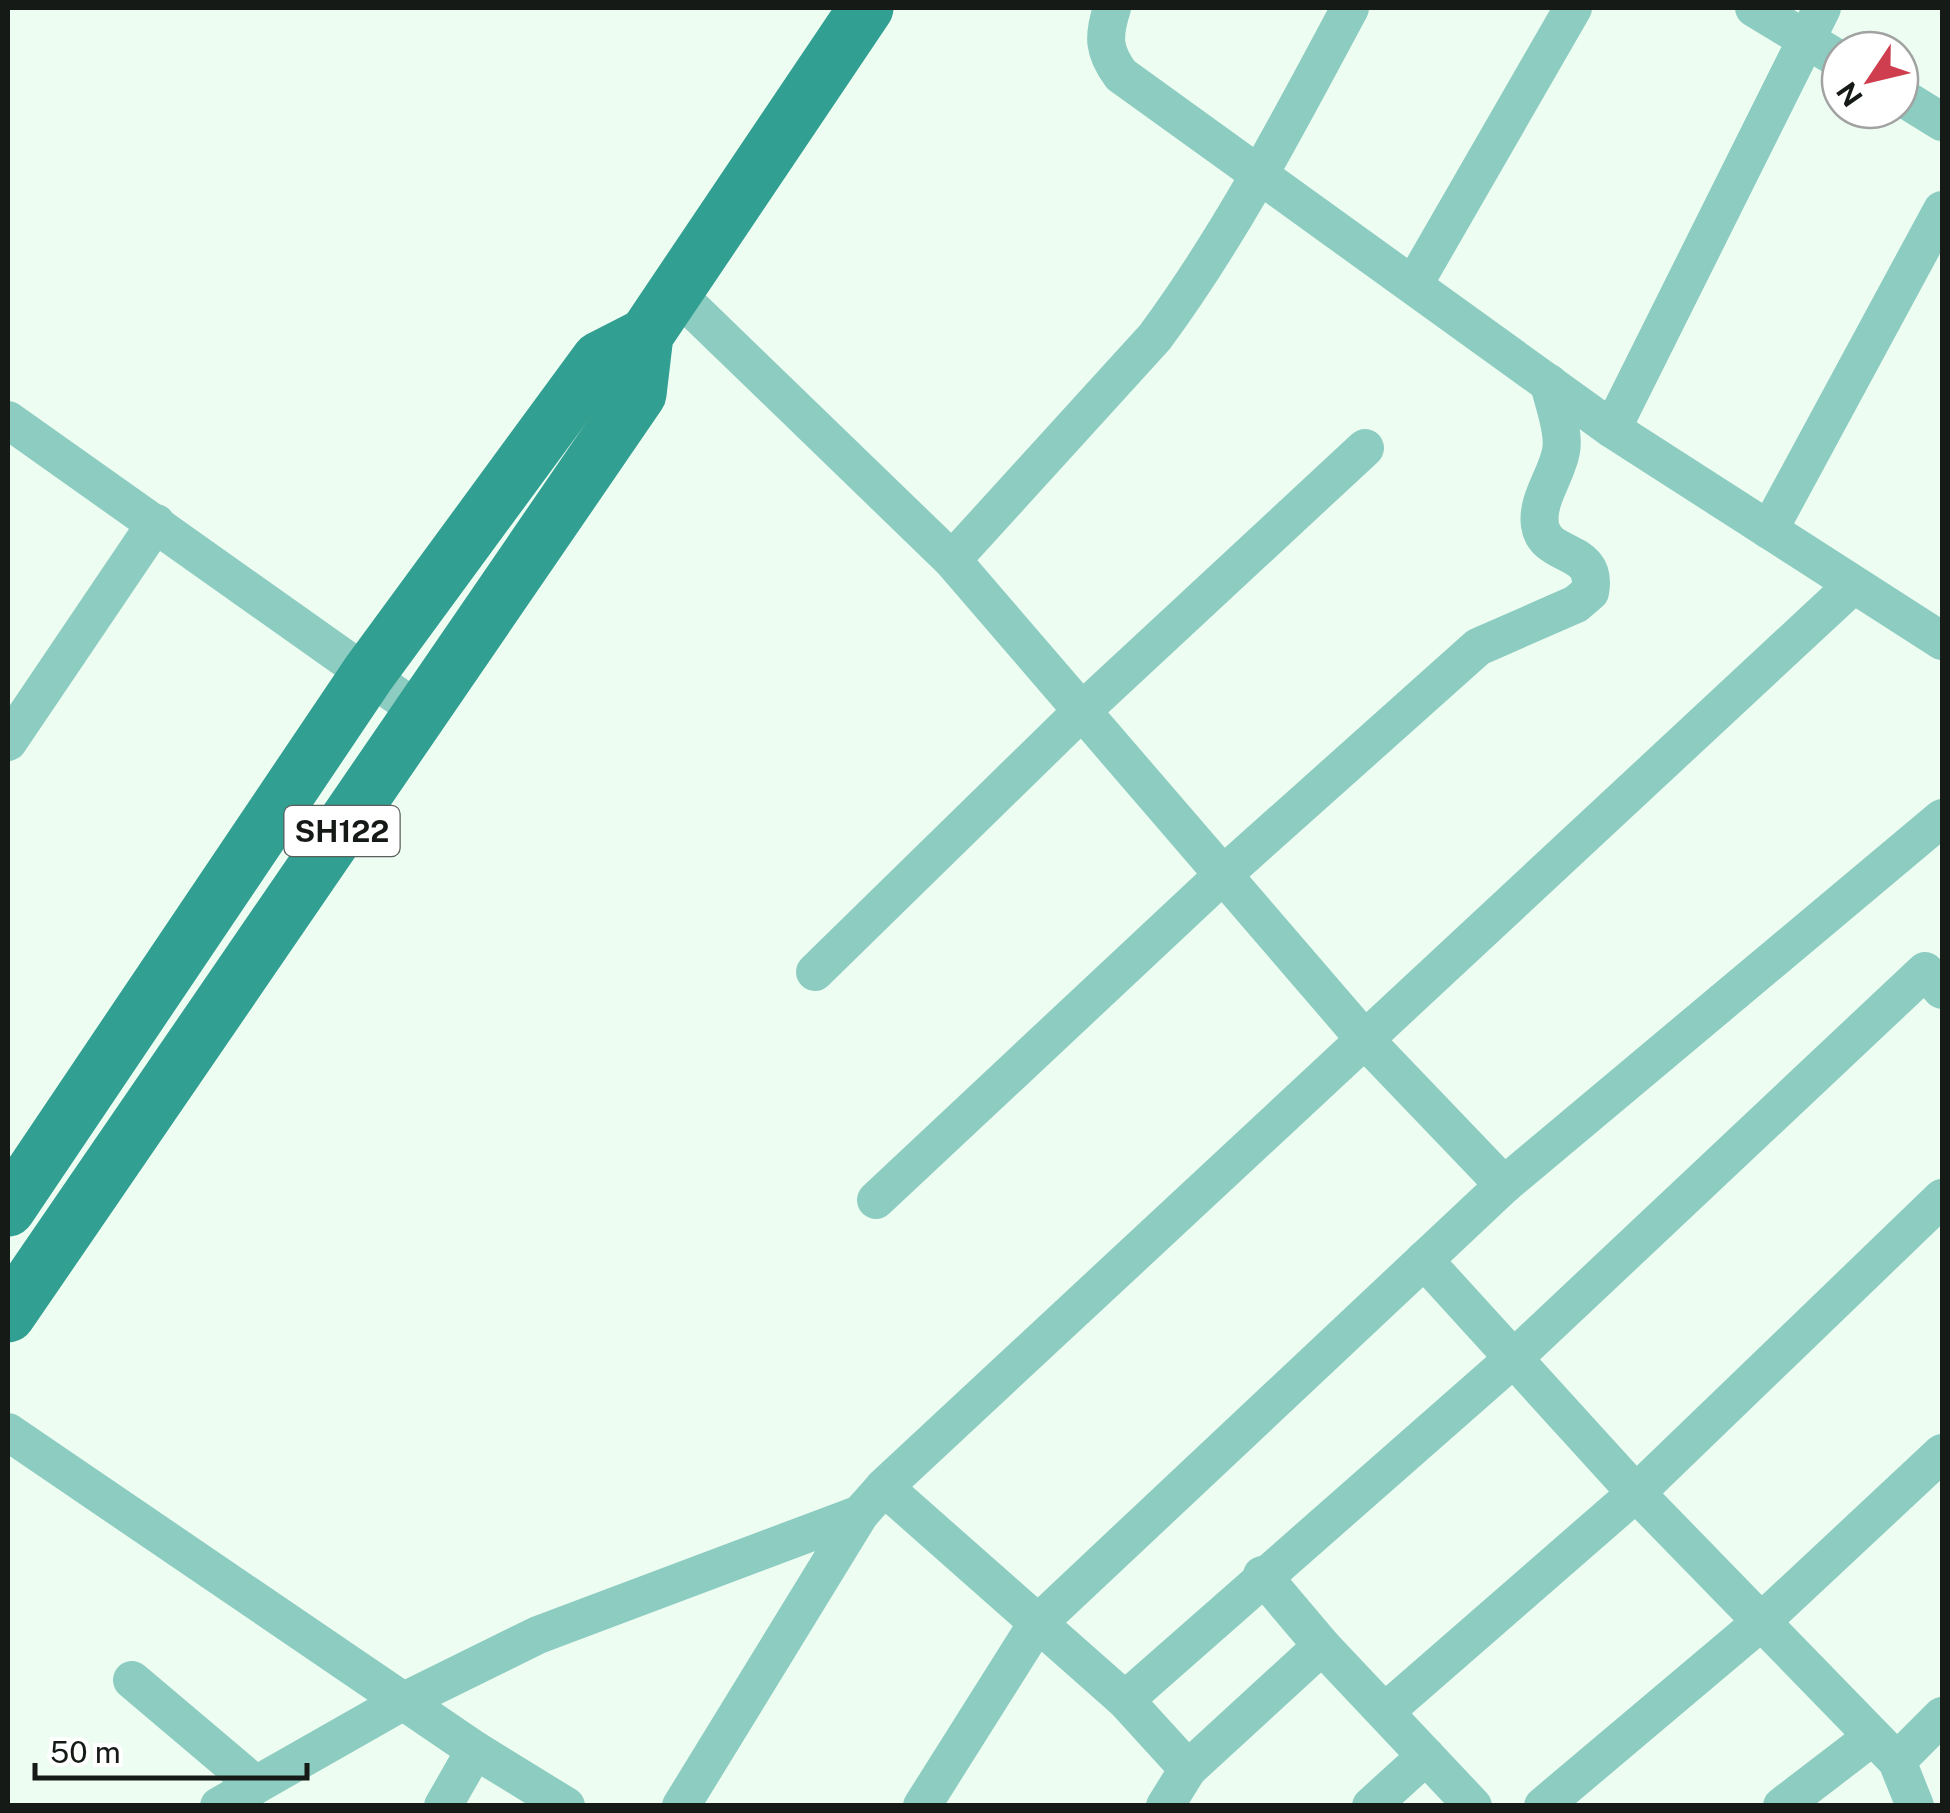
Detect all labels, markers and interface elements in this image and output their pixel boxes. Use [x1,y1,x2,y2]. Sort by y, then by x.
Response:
north arrow [1820,30,1920,130]
text: N [1829,76,1869,113]
road number: SH122 [284,806,400,856]
scale bar [35,1718,308,1780]
text: 50 m [50,1734,121,1770]

